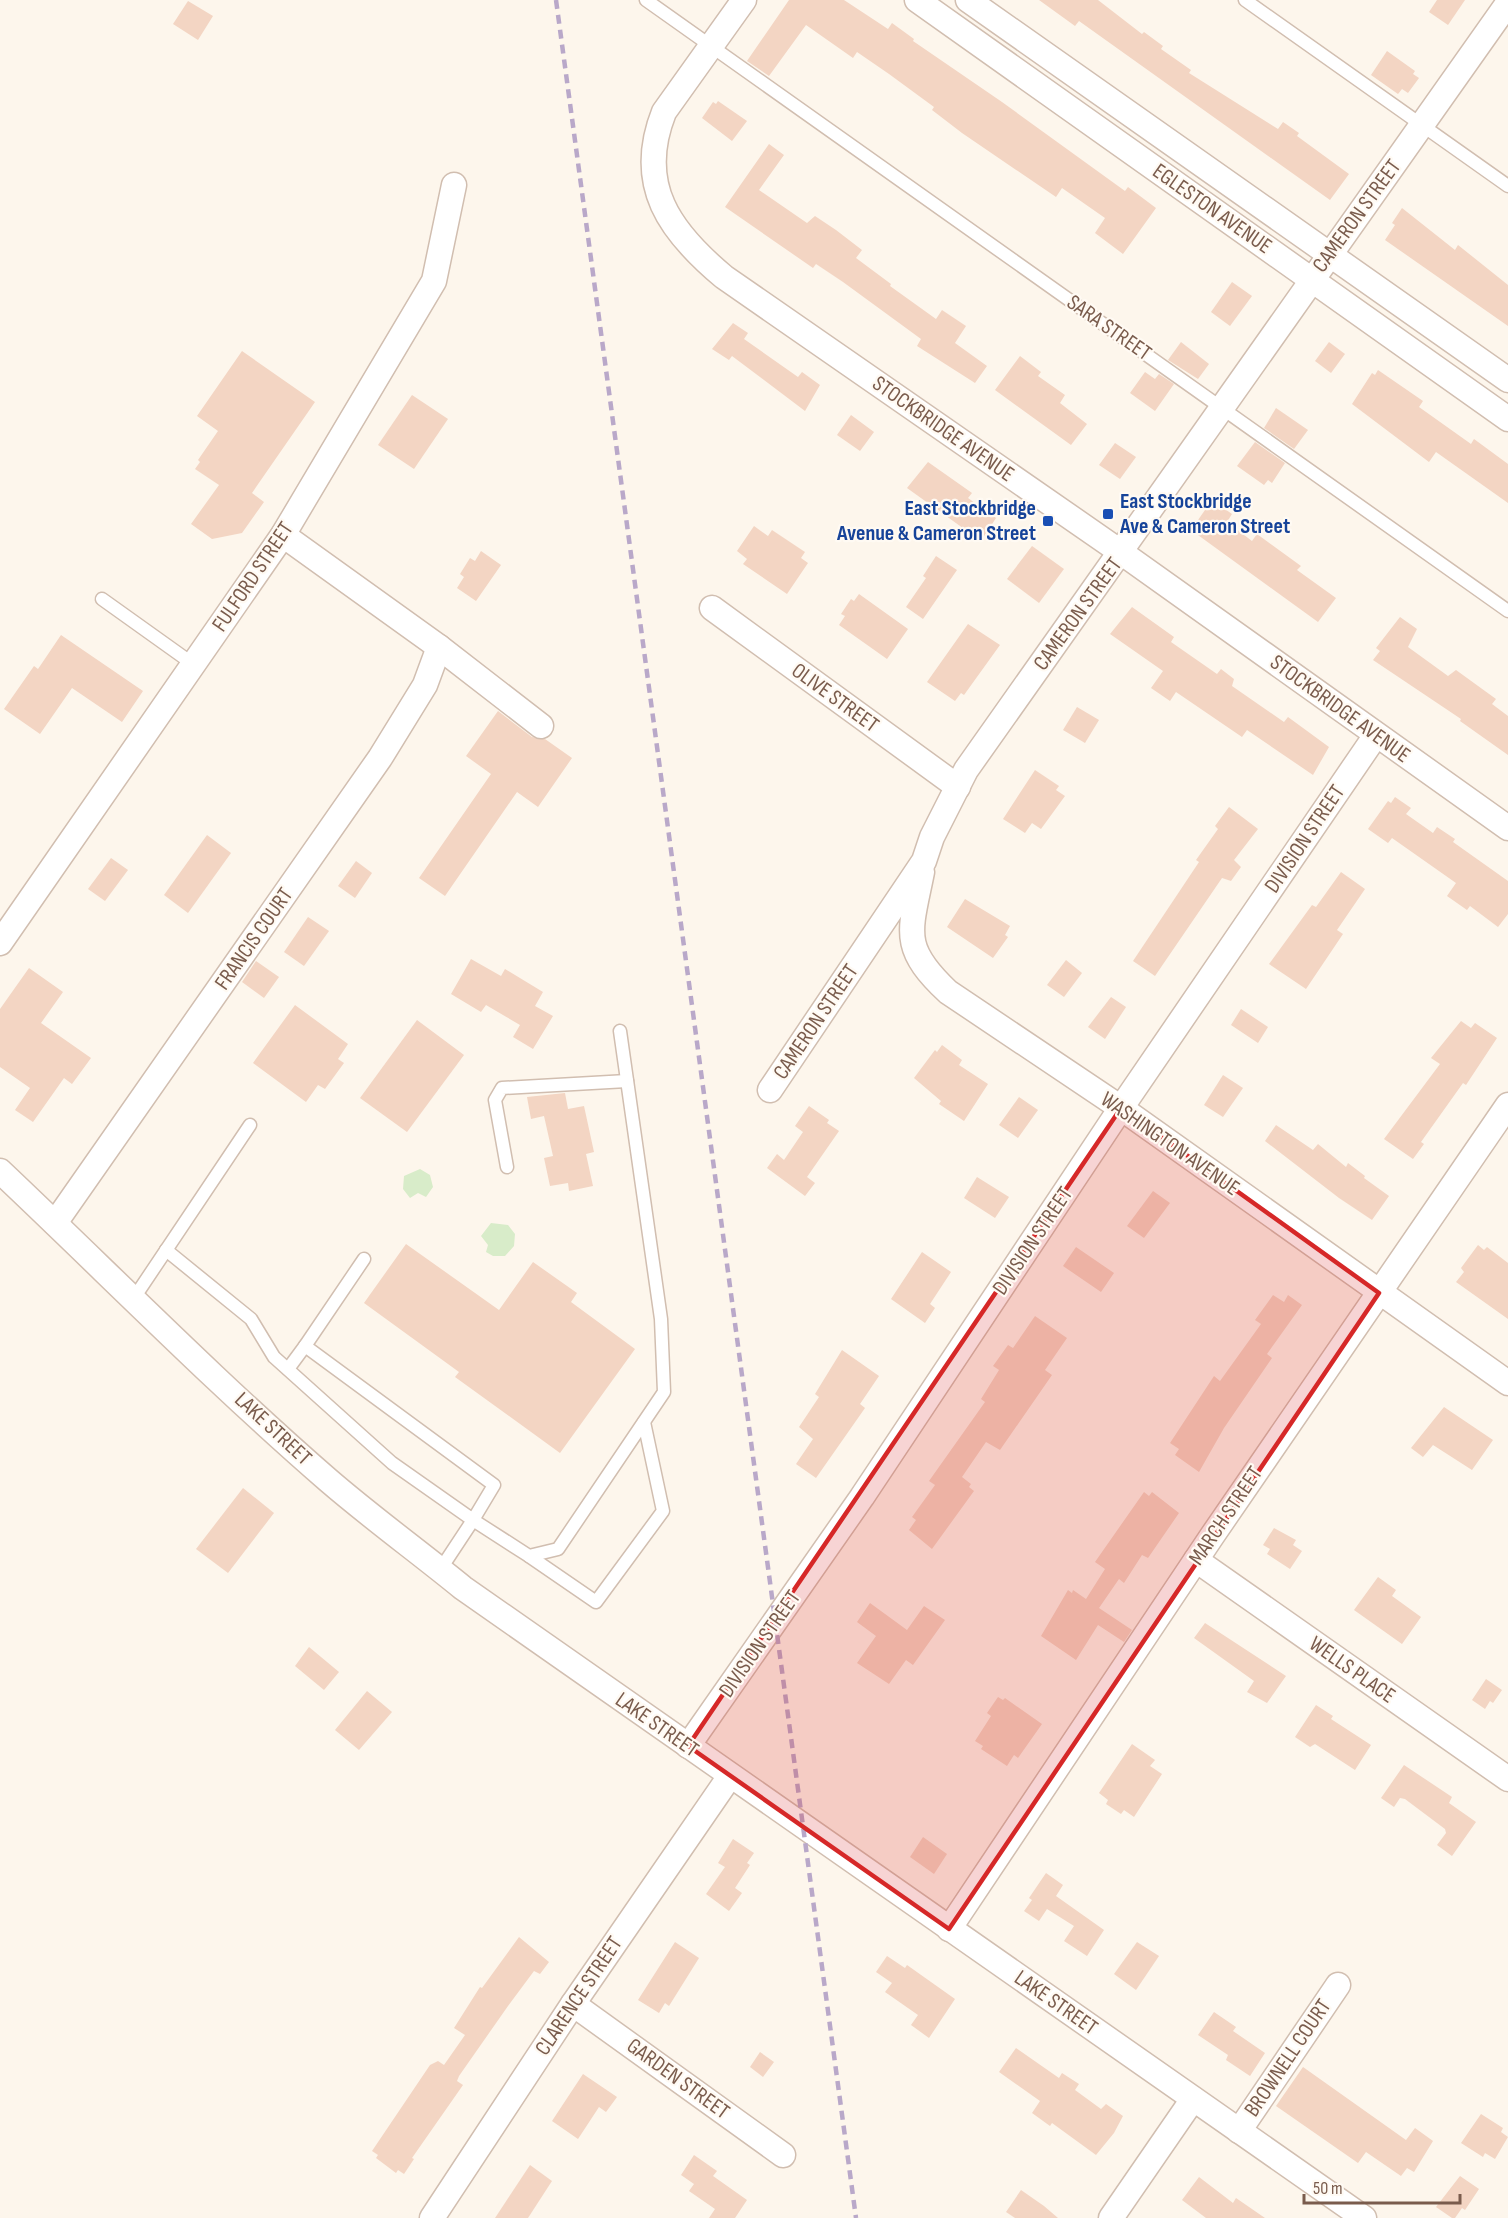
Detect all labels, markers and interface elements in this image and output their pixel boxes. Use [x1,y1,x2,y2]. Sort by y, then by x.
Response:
street label: CAMERON STREET [1307,154,1407,278]
street label: EGLESTON AVENUE [1147,158,1277,260]
street label: SARA STREET [1061,289,1157,367]
street label: STOCKBRIDGE AVENUE [867,370,1019,488]
place label: East Stockbridge Ave & Cameron Street [1119,488,1290,540]
place label: East Stockbridge Avenue & Cameron Street [836,495,1036,547]
marker: East Stockbridge Ave & Cameron Street [1101,507,1115,521]
marker: East Stockbridge Avenue & Cameron Street [1041,514,1055,528]
street label: FULFORD STREET [206,517,300,637]
street label: CAMERON STREET [1028,552,1128,676]
street label: STOCKBRIDGE AVENUE [1265,649,1415,769]
street label: OLIVE STREET [786,657,884,739]
street label: DIVISION STREET [1259,780,1351,898]
street label: FRANCIS COURT [209,883,299,995]
street label: CAMERON STREET [768,959,864,1085]
street label: WASHINGTON AVENUE [1095,1086,1245,1202]
street label: DIVISION STREET [987,1182,1079,1300]
street label: LAKE STREET [229,1387,317,1472]
street label: MARCH STREET [1183,1461,1269,1570]
street label: DIVISION STREET [713,1585,807,1703]
street label: WELLS PLACE [1304,1631,1400,1709]
street label: LAKE STREET [610,1687,704,1764]
street label: CLARENCE STREET [529,1931,629,2061]
street label: LAKE STREET [1009,1965,1103,2042]
street label: BROWNELL COURT [1239,1994,1337,2122]
street label: GARDEN STREET [621,2033,735,2125]
scale bar [1304,2167,1460,2205]
text: 50 m [1313,2178,1343,2199]

